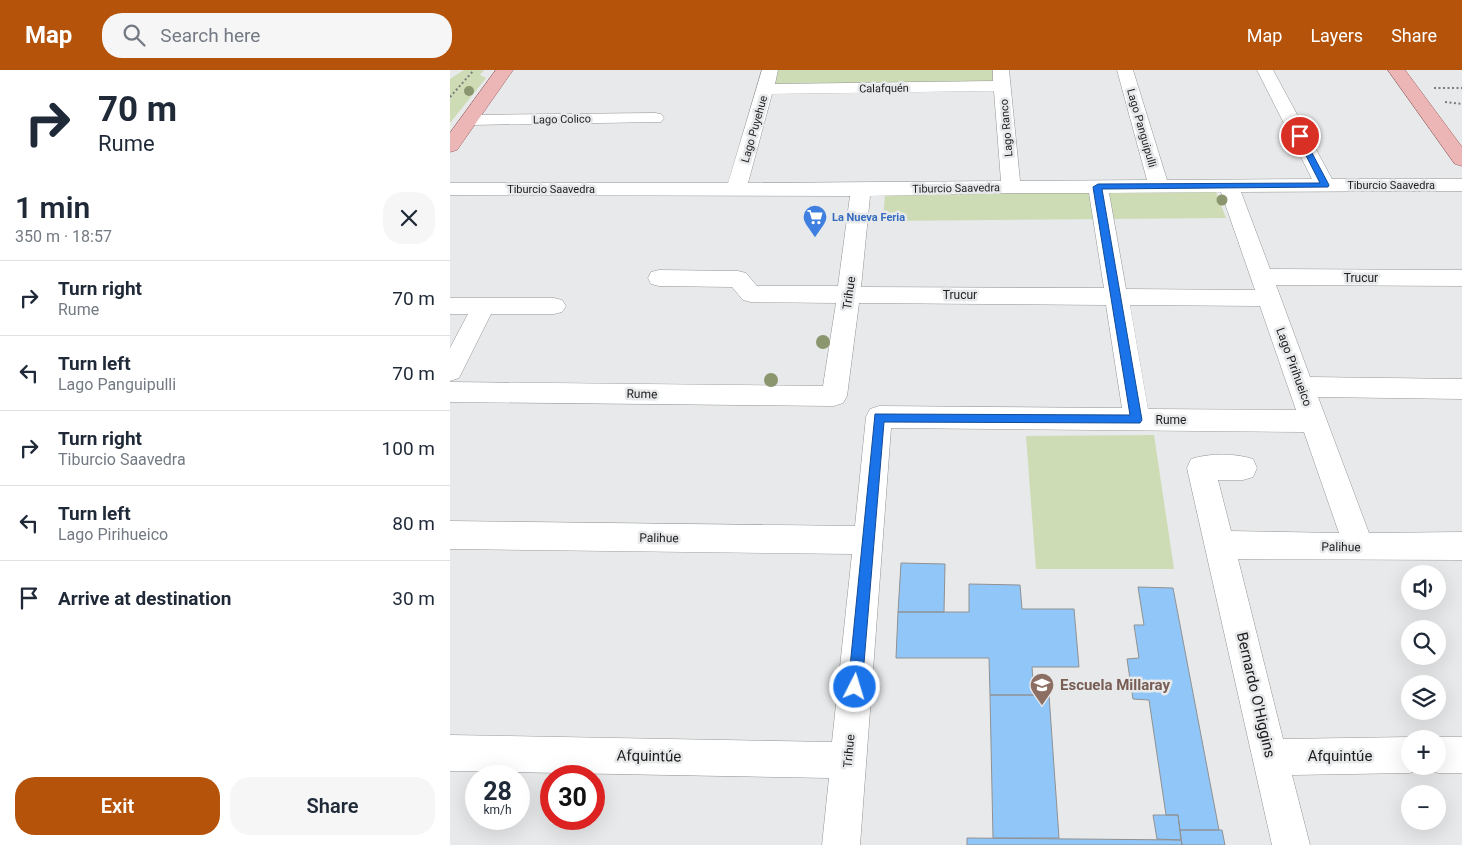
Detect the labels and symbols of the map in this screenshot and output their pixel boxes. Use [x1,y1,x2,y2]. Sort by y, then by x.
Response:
street label: Calafquén [859,82,909,95]
street label: Lago Panguipulli [1124,87,1159,169]
street label: Lago Puyehue [739,94,770,164]
street label: Lago Ranco [997,99,1015,157]
street label: Lago Colico [533,112,591,127]
pin [1279,115,1321,157]
street label: Tiburcio Saavedra [1347,179,1435,192]
street label: Tiburcio Saavedra [912,181,1000,196]
street label: Tiburcio Saavedra [507,183,595,196]
supermarket icon: La Nueva Feria [802,204,828,238]
place label: La Nueva Feria [832,211,905,224]
street label: Trucur [1344,271,1378,285]
street label: Trihue [840,276,858,310]
street label: Trucur [943,288,977,302]
street label: Lago Pirihueico [1273,326,1315,408]
street label: Rume [626,387,658,401]
street label: Rume [1156,413,1186,427]
street label: Palihue [639,531,679,545]
street label: Palihue [1321,540,1361,554]
street label: Bernardo O'Higgins [1233,630,1279,760]
position arrow [828,660,880,712]
school or university icon: Escuela Millaray [1029,672,1055,706]
place label: Escuela Millaray [1060,676,1170,694]
street label: Trihue [841,734,857,768]
street label: Afquintúe [617,746,682,766]
street label: Afquintúe [1308,747,1372,765]
speed limit sign: 30 [540,765,605,830]

